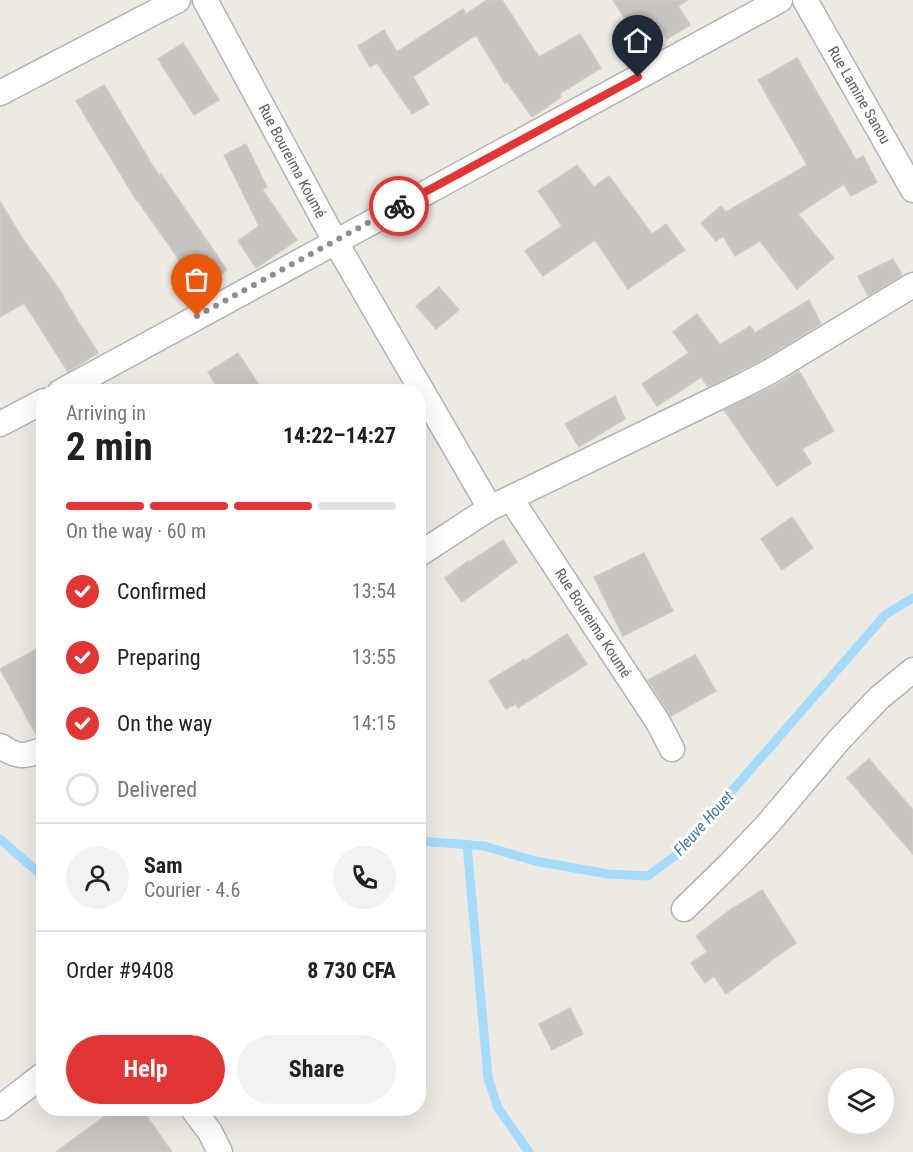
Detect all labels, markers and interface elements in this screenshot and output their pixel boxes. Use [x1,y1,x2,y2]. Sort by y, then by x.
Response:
pin [612,15,663,77]
icon: home [621,24,654,57]
street label: Rue Lamine Sanou [824,43,894,147]
street label: Rue Boureima Koumé [254,101,330,221]
courier [369,176,429,236]
icon: bike [383,190,416,223]
pin [171,254,222,316]
icon: bag [180,263,213,296]
text: Arriving in [66,401,146,425]
text: 14:22–14:27 [283,423,396,448]
text: 2 min [66,424,153,470]
text: On the way · 60 m [66,519,206,543]
street label: Rue Boureima Koumé [551,565,635,681]
icon: check [66,575,99,608]
text: Confirmed [117,579,206,604]
text: 13:54 [352,579,396,603]
icon: check [66,641,99,674]
text: Preparing [117,645,201,670]
text: 13:55 [352,645,396,669]
icon: check [66,707,99,740]
text: On the way [117,711,212,736]
text: 14:15 [352,711,396,735]
text: Delivered [117,777,197,802]
water label: Fleuve Houet [670,787,737,859]
button: person [66,846,129,909]
button: phone [333,846,396,909]
text: Sam [144,853,183,878]
text: Courier · 4.6 [144,878,240,902]
text: Order #9408 [66,958,174,983]
text: 8 730 CFA [307,958,396,983]
button: Help [66,1035,225,1104]
button: Share [237,1035,396,1104]
map controls [828,1068,894,1134]
button: layers [828,1068,894,1134]

